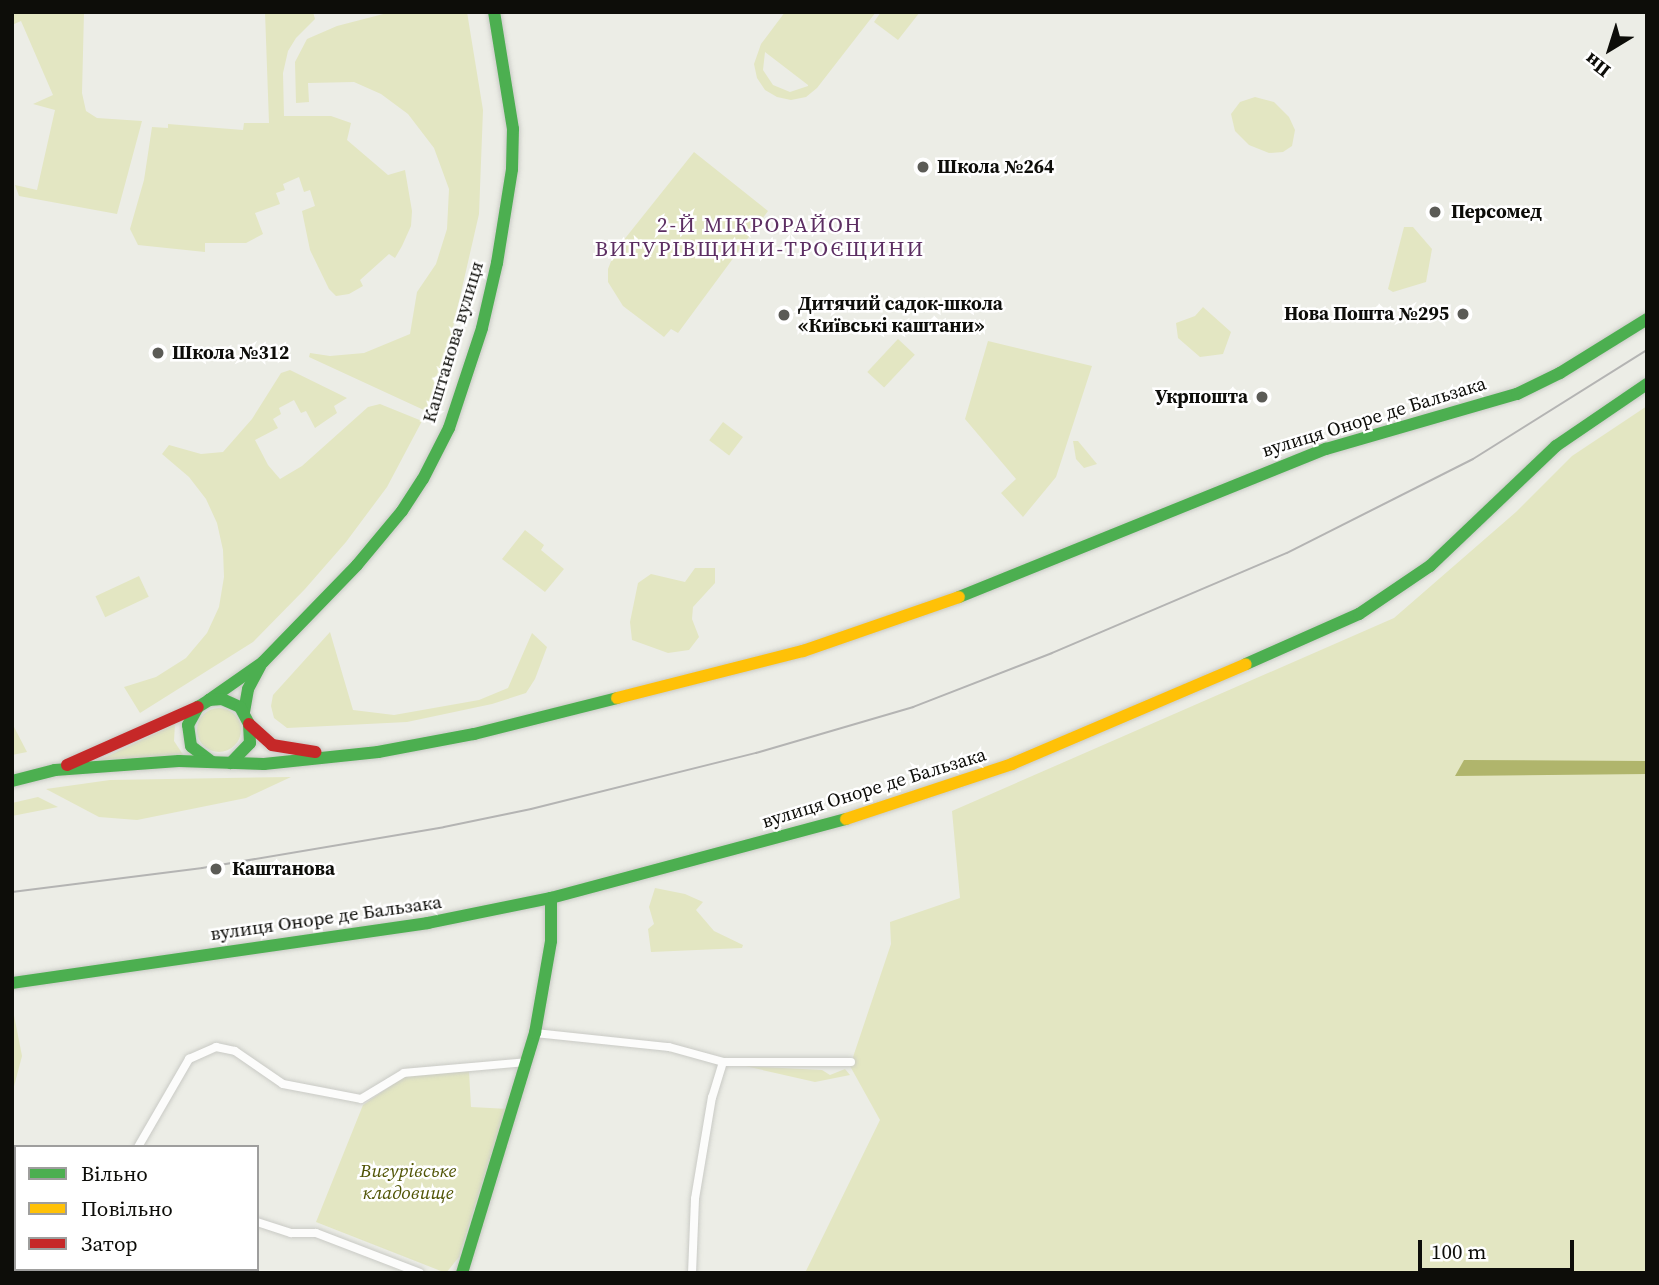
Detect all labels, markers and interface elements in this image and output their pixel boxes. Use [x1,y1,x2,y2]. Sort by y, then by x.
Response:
north arrow [1575,14,1645,84]
text: Пн [1579,47,1616,84]
place label: Школа №264 [937,156,1054,178]
marker: Школа №264 [915,159,931,175]
place label: Персомед [1451,201,1542,223]
marker: Персомед [1425,202,1445,222]
district label: 2-Й МІКРОРАЙОН ВИГУРІВЩИНИ-ТРОЄЩИНИ [597,212,923,262]
street label: Каштанова вулиця [418,259,488,425]
place label: Дитячий садок-школа «Київські каштани» [798,293,1003,337]
place label: Нова Пошта №295 [1284,303,1449,325]
marker: Нова Пошта №295 [1455,306,1471,322]
marker: Дитячий садок-школа «Київські каштани» [776,307,792,323]
place label: Школа №312 [172,342,289,364]
marker: Школа №312 [150,345,166,361]
street label: вулиця Оноре де Бальзака [1259,372,1489,462]
place label: Укрпошта [1155,386,1248,408]
marker: Укрпошта [1254,389,1270,405]
street label: вулиця Оноре де Бальзака [759,743,989,833]
place label: Каштанова [232,858,335,880]
marker: Каштанова [206,859,226,879]
street label: вулиця Оноре де Бальзака [209,890,443,946]
legend [14,1145,259,1271]
text: Вільно [81,1159,148,1188]
park label: Вигурівське кладовище [360,1160,456,1204]
text: Повільно [81,1194,173,1223]
scale bar [1421,1226,1577,1270]
text: Затор [81,1229,137,1258]
text: 100 m [1431,1237,1486,1266]

